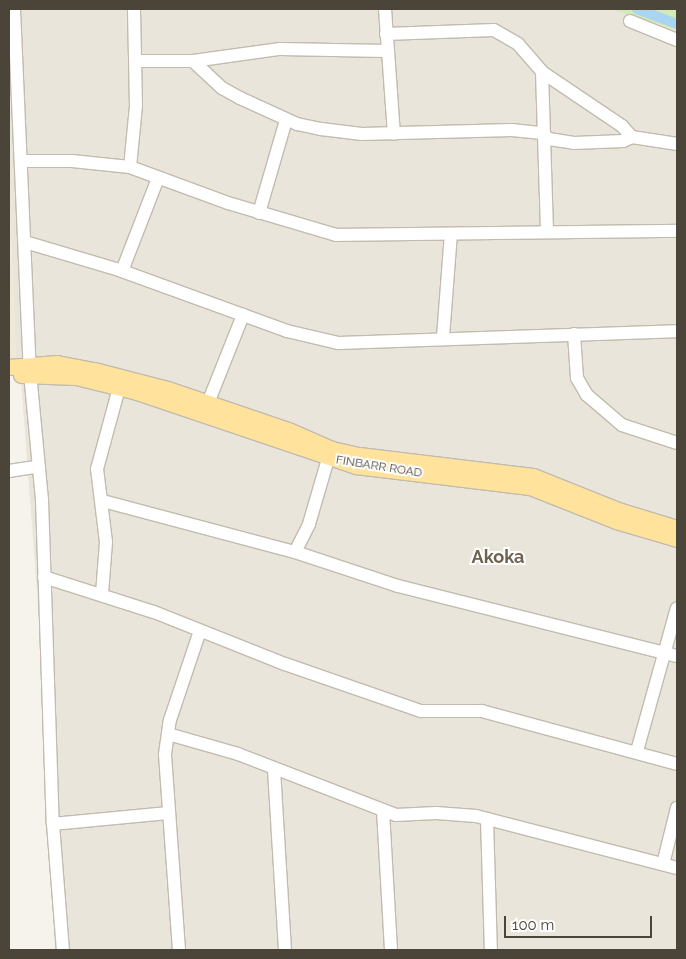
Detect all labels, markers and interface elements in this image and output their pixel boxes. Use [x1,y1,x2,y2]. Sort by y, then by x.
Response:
street label: FINBARR ROAD [335,453,423,481]
district label: Akoka [472,546,524,568]
scale bar [506,906,654,938]
text: 100 m [512,916,554,934]

